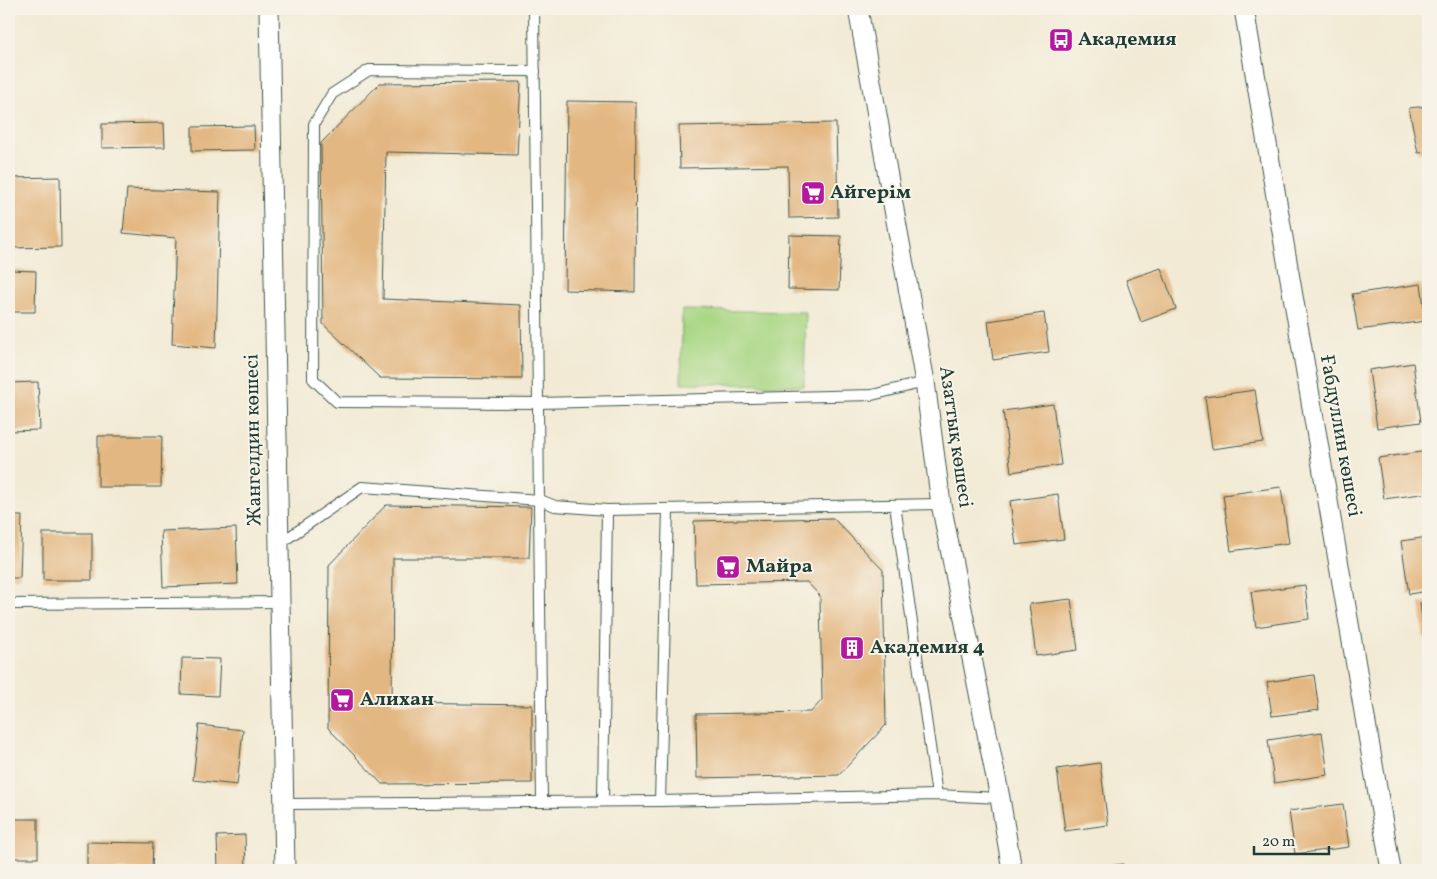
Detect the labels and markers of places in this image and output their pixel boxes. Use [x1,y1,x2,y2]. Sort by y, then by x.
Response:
place label: Академия [1078,26,1177,54]
bus stop icon: Академия [1048,27,1074,53]
place label: Айгерім [830,179,911,207]
supermarket icon: Айгерім [800,180,826,206]
place label: Майра [746,553,813,581]
supermarket icon: Майра [715,554,741,580]
place label: Академия 4 [870,634,985,662]
building icon: Академия 4 [839,635,865,661]
place label: Алихан [360,686,434,714]
supermarket icon: Алихан [329,687,355,713]

